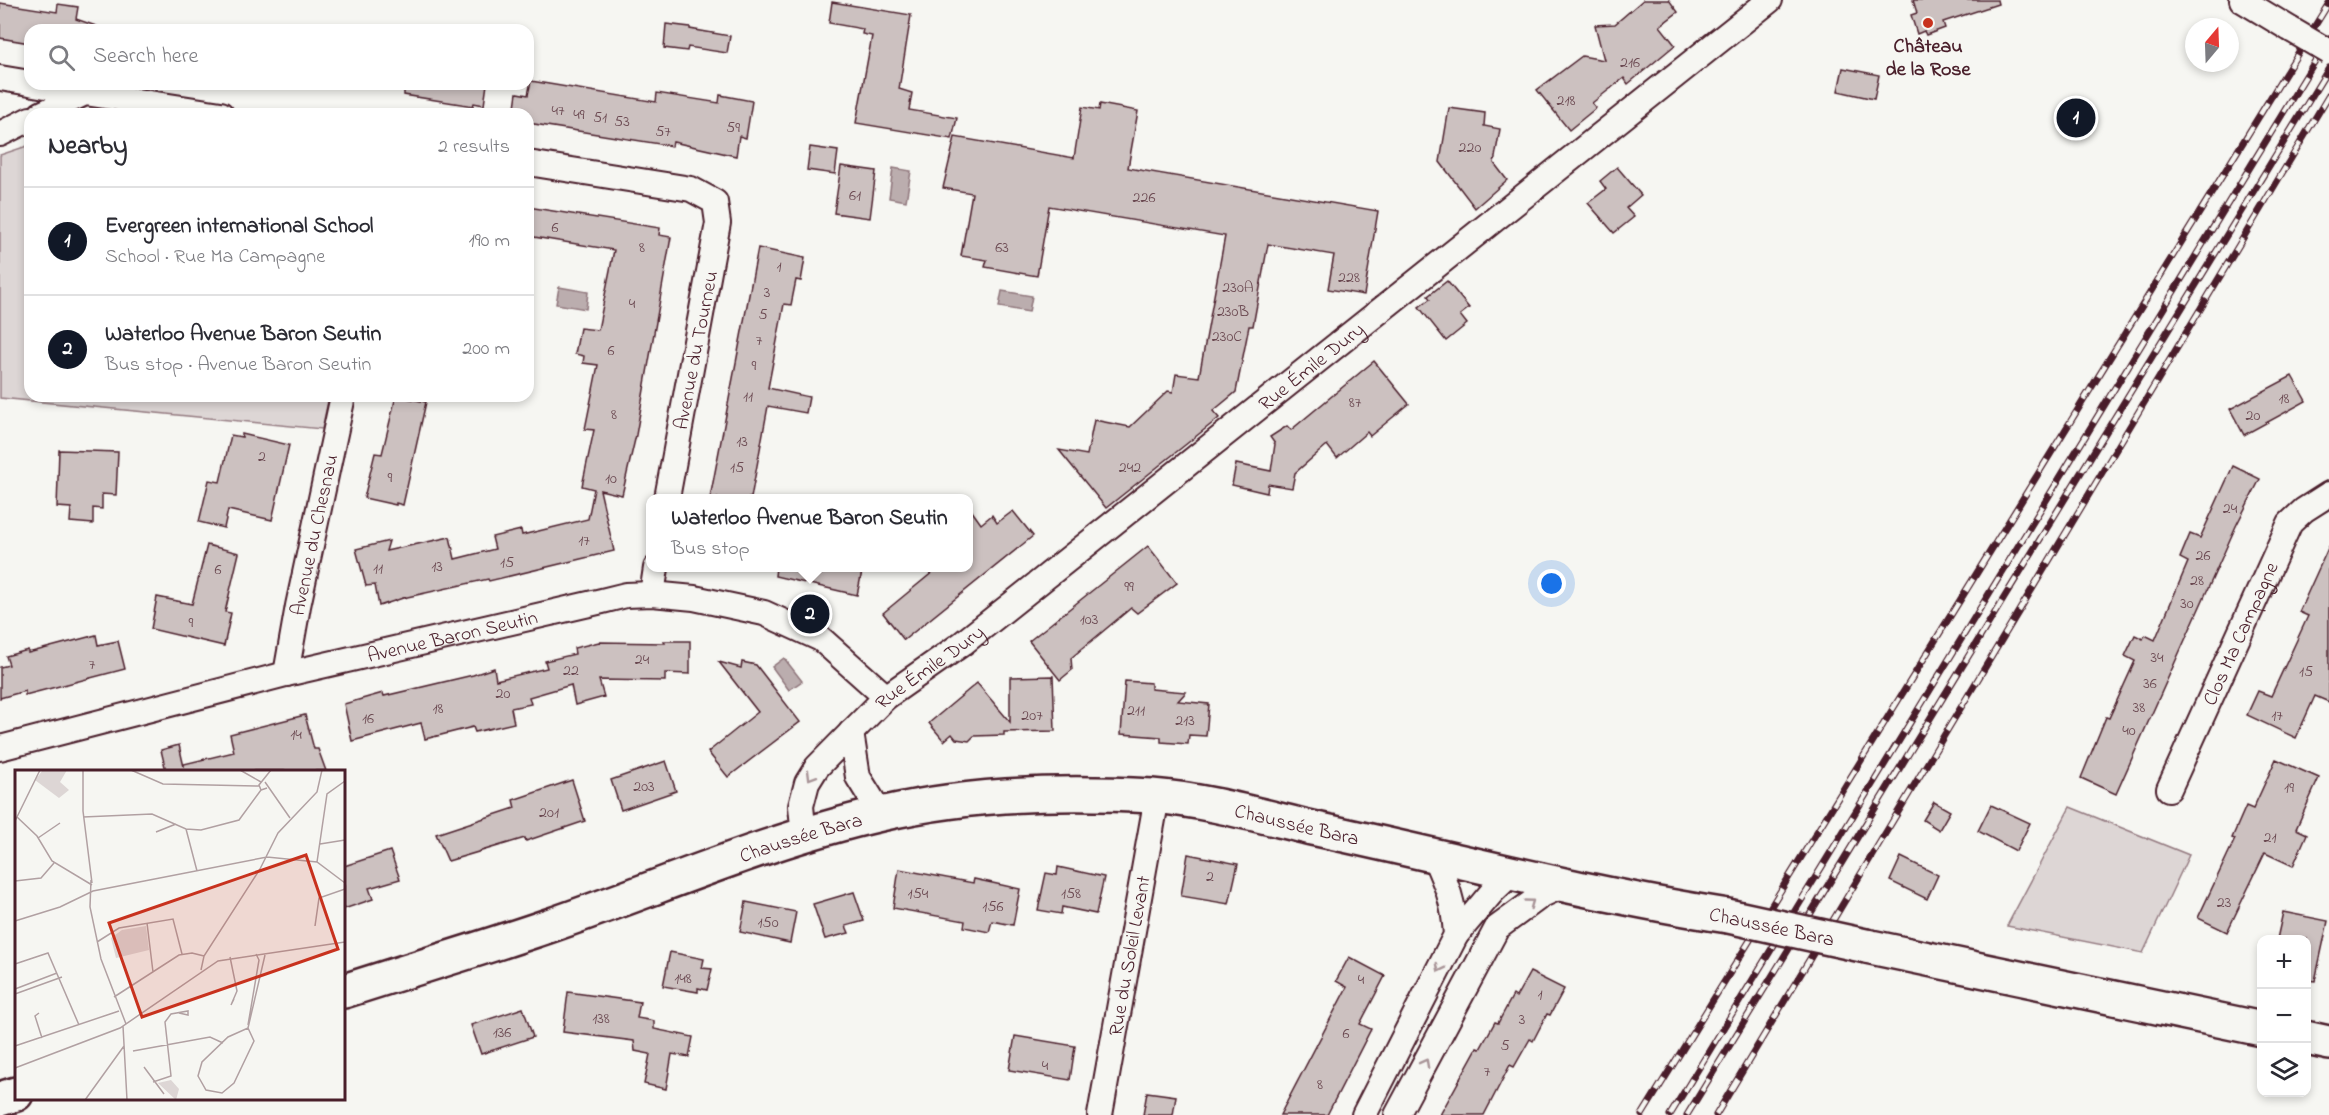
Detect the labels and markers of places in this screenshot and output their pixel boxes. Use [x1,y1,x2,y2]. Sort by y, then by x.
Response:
marker: Château de la Rose [1921,16,1935,30]
place label: Château de la Rose [1886,33,1972,85]
pin: 1 [2056,96,2096,140]
pin: 2 [790,592,830,636]

